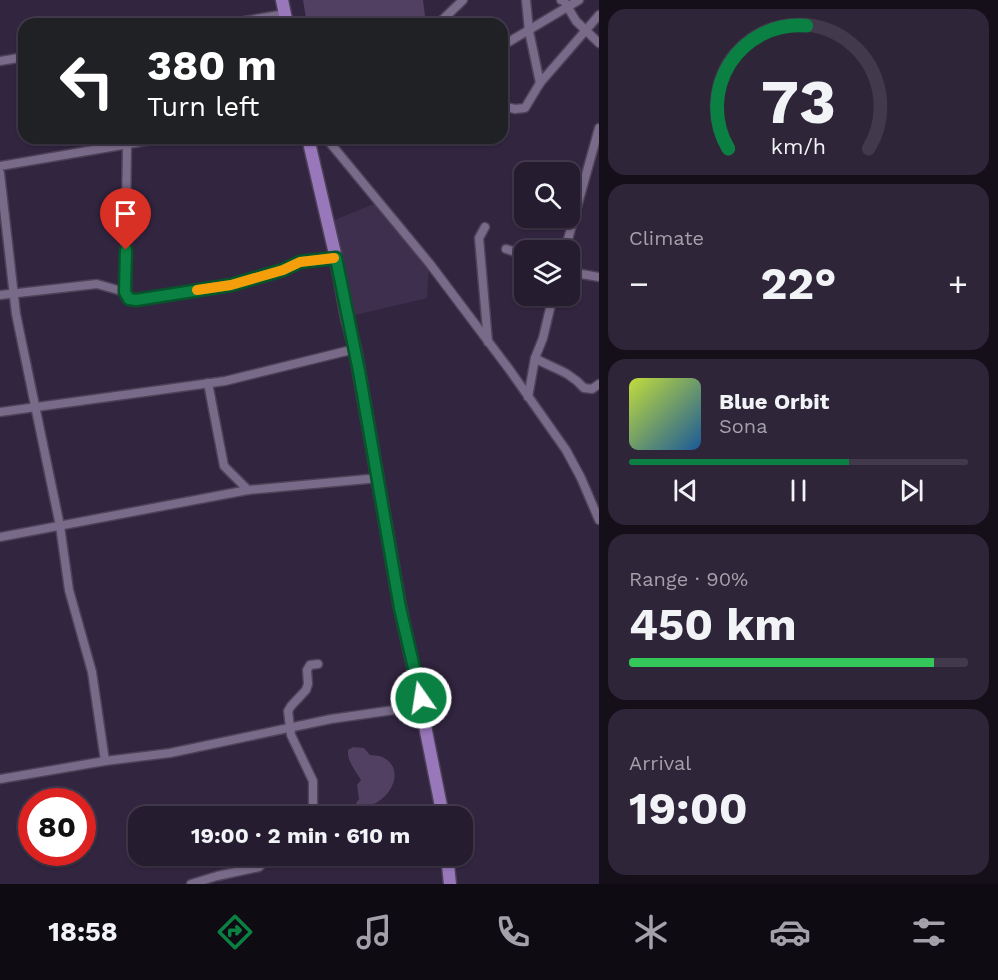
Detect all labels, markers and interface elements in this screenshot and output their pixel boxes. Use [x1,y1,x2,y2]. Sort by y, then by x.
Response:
text: 380 m [147,41,277,90]
icon: left [48,42,126,120]
text: 73 [761,65,836,138]
text: Turn left [147,91,259,123]
text: km/h [771,134,826,159]
map controls [514,162,580,306]
button: search [514,162,580,228]
pin [100,188,151,250]
icon: arrive [109,197,142,230]
text: Climate [629,226,704,250]
button: layers [514,240,580,306]
text: 22° [761,257,836,310]
text: − [629,264,649,303]
text: + [948,264,968,303]
text: Blue Orbit [719,389,829,414]
text: Sona [719,414,768,438]
icon: previous [669,474,702,507]
icon: pause [782,474,815,507]
icon: next [895,474,928,507]
text: Range · 90% [629,567,748,591]
text: 450 km [629,598,797,651]
position arrow [389,666,453,730]
text: Arrival [629,751,691,775]
text: 19:00 [629,782,748,835]
speed limit sign: 80 [18,788,96,866]
text: 19:00 · 2 min · 610 m [191,823,410,848]
icon: directions [214,911,256,953]
icon: music [353,911,395,953]
icon: phone [492,911,534,953]
icon: climate [630,911,672,953]
icon: car [769,911,811,953]
icon: filters [908,911,950,953]
text: 18:58 [48,916,118,948]

